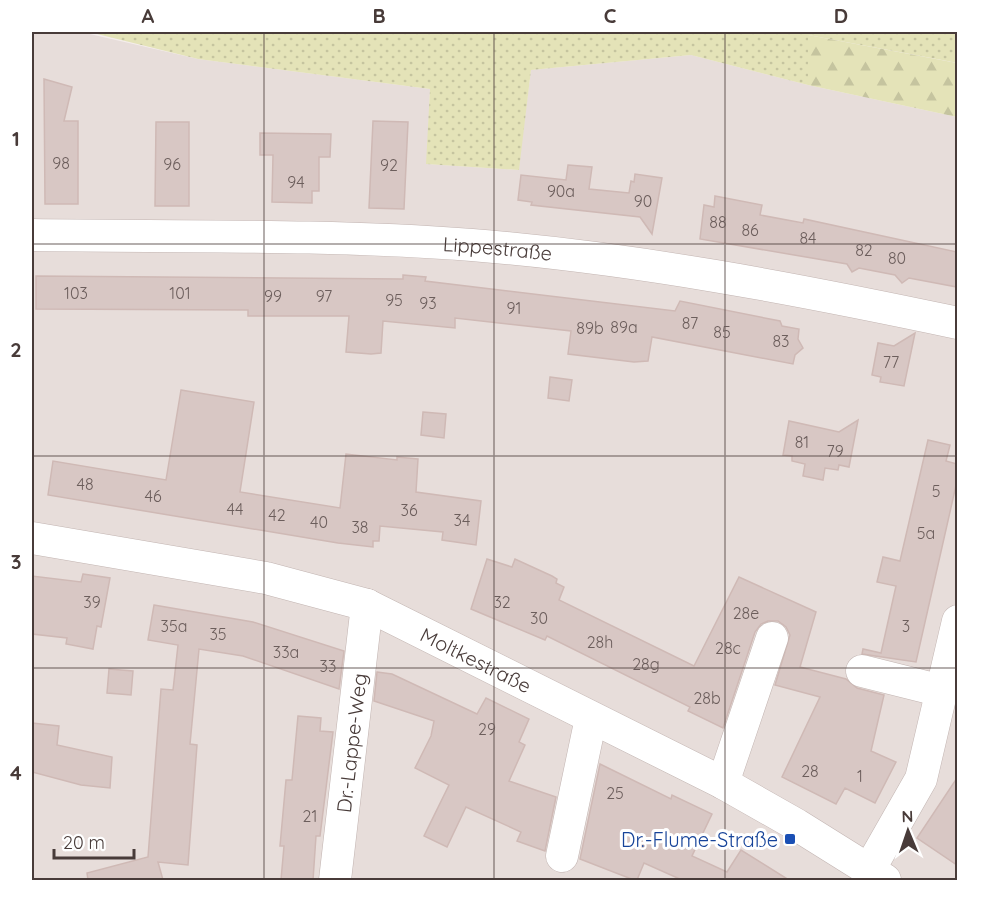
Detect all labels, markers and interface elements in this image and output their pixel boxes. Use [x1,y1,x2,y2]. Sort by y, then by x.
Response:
text: A [142,3,155,28]
text: B [372,3,386,28]
text: C [604,3,617,28]
text: D [834,3,848,28]
text: 1 [12,126,20,151]
house number: 98 [52,153,70,173]
house number: 96 [163,154,181,174]
house number: 92 [380,155,398,175]
house number: 94 [287,172,305,192]
house number: 90a [547,181,575,201]
house number: 90 [634,191,652,211]
house number: 88 [709,212,727,232]
house number: 86 [741,220,759,240]
house number: 84 [799,228,817,248]
street label: Lippestraße [442,231,554,265]
house number: 82 [855,240,873,260]
house number: 80 [888,248,906,268]
house number: 103 [64,283,88,303]
house number: 101 [169,283,191,303]
house number: 99 [264,286,282,306]
house number: 97 [316,286,332,306]
house number: 95 [385,290,403,310]
house number: 93 [419,293,437,313]
house number: 91 [507,298,521,318]
house number: 87 [682,313,698,333]
house number: 89a [610,317,638,337]
house number: 89b [576,318,604,338]
house number: 85 [713,322,731,342]
house number: 83 [772,331,790,351]
text: 2 [10,337,22,362]
house number: 77 [883,352,899,372]
house number: 81 [795,432,809,452]
house number: 79 [826,441,844,461]
house number: 48 [76,474,94,494]
house number: 5 [932,481,940,501]
house number: 46 [144,486,162,506]
house number: 44 [227,499,243,519]
house number: 36 [401,500,418,520]
house number: 42 [268,505,286,525]
house number: 34 [454,510,470,530]
house number: 40 [310,512,328,532]
house number: 38 [351,517,369,537]
house number: 5a [917,523,935,543]
text: 3 [11,549,21,574]
house number: 39 [83,592,101,612]
house number: 32 [493,592,511,612]
house number: 28e [733,603,759,623]
house number: 30 [530,608,548,628]
house number: 35a [161,616,187,636]
house number: 3 [902,616,910,636]
street label: Moltkestraße [417,621,536,698]
house number: 35 [209,624,227,644]
house number: 28h [587,632,613,652]
house number: 28c [715,638,741,658]
house number: 33a [273,642,299,662]
house number: 28g [632,654,660,674]
house number: 33 [320,656,336,676]
street label: Dr.-Lappe-Weg [330,672,371,814]
house number: 28b [693,688,721,708]
house number: 29 [478,719,496,739]
text: 4 [10,760,22,785]
house number: 28 [801,761,819,781]
house number: 1 [857,766,863,786]
house number: 25 [606,783,624,803]
north arrow [878,801,938,861]
house number: 21 [303,806,317,826]
text: N [901,806,914,826]
scale bar [54,822,134,860]
place label: Dr.-Flume-Straße [621,827,778,852]
text: 20 m [63,831,105,854]
marker: Dr.-Flume-Straße [783,832,797,846]

